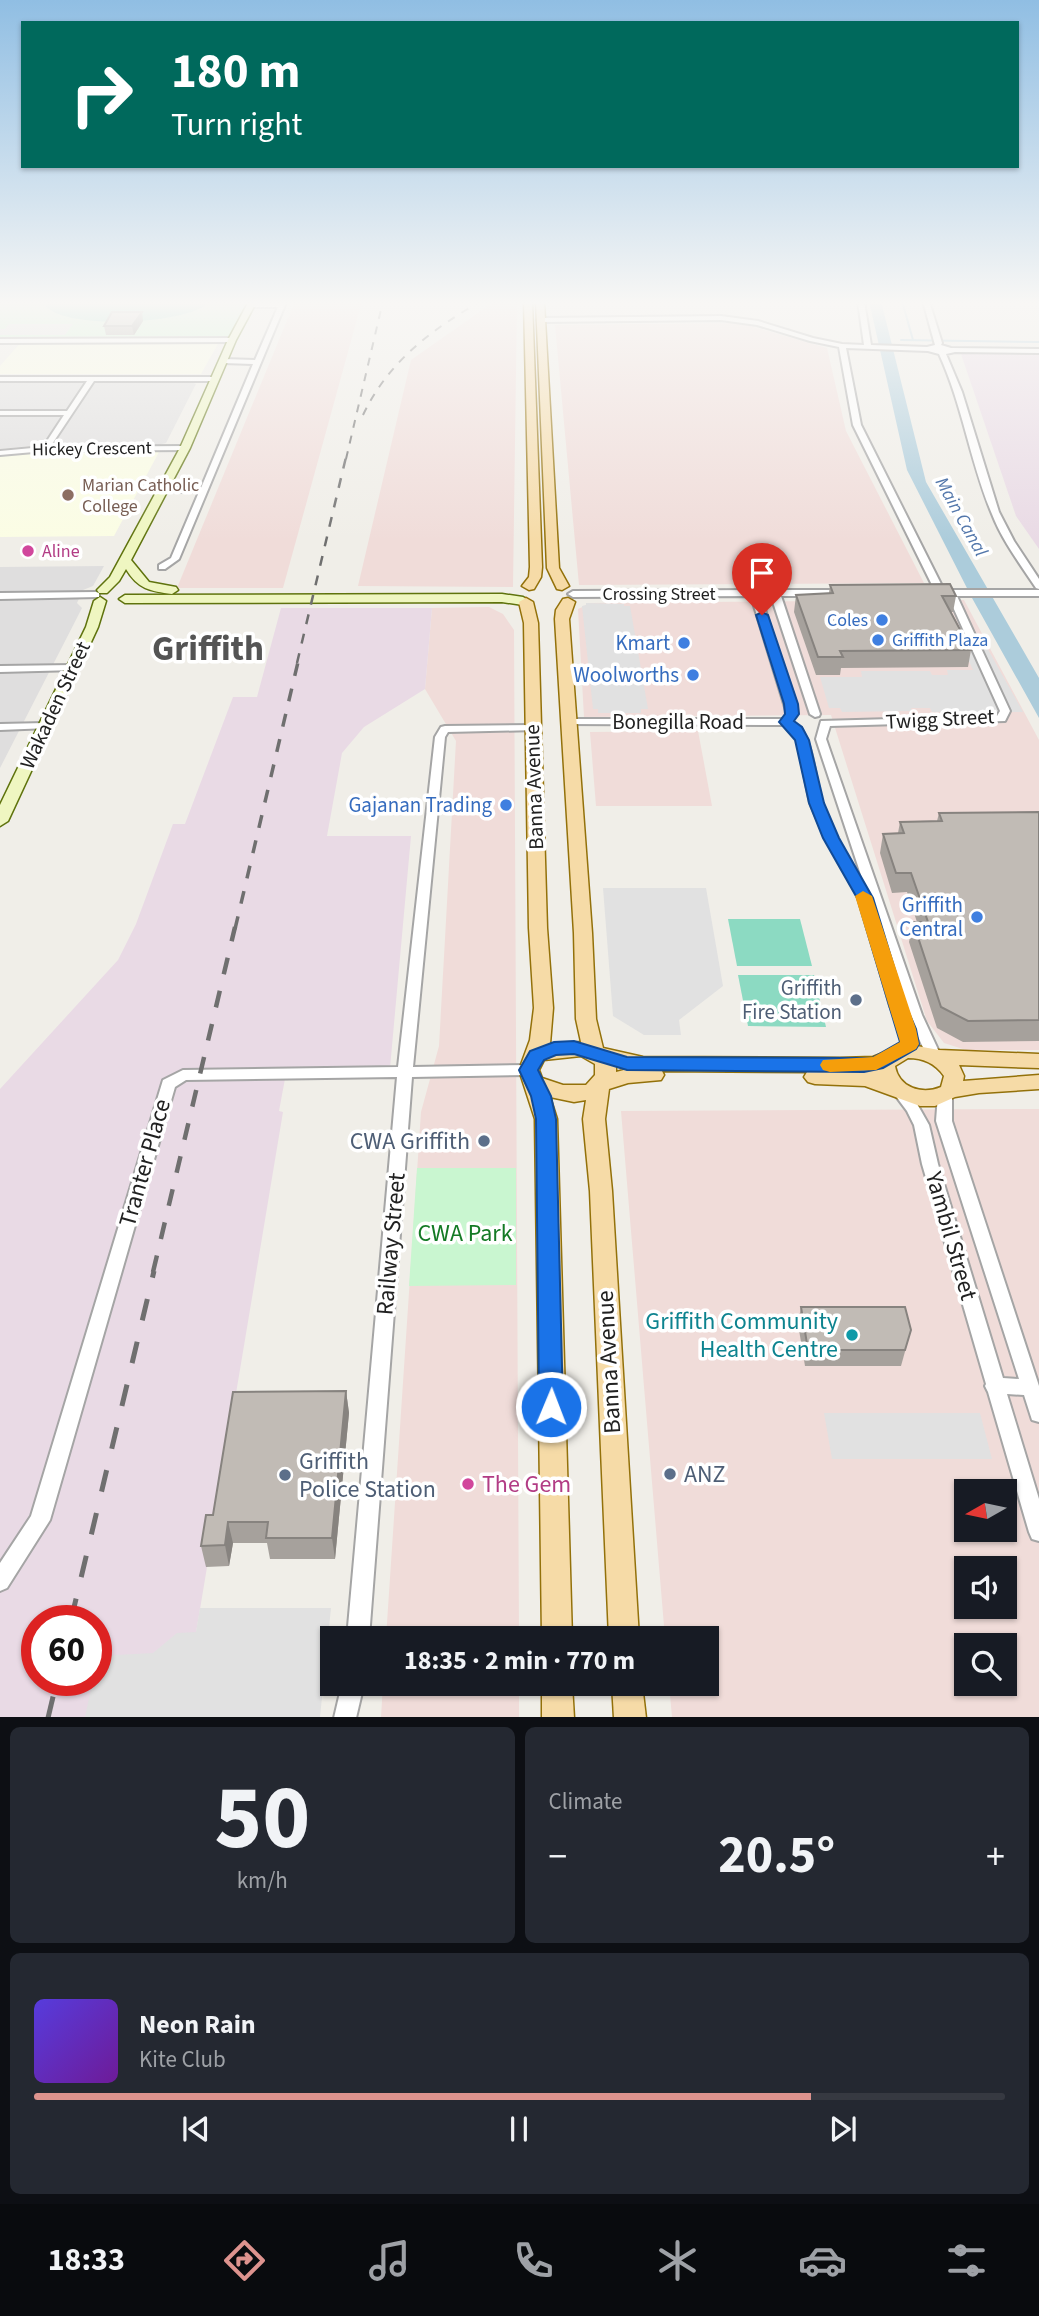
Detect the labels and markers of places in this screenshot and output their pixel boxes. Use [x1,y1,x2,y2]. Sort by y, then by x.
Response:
place label: Marian Catholic College [82,473,199,519]
marker: Marian Catholic College [60,487,76,503]
place label: Aline [42,539,80,564]
marker: Aline [20,543,36,559]
pin [732,543,792,615]
place label: Coles [827,608,868,633]
marker: Coles [874,612,890,628]
place label: Kmart [615,628,670,658]
place label: Griffith Plaza [892,628,988,653]
marker: Griffith Plaza [870,632,886,648]
marker: Kmart [676,635,692,651]
place label: Woolworths [573,660,679,690]
marker: Woolworths [685,667,701,683]
place label: Gajanan Trading [348,790,492,820]
marker: Gajanan Trading [498,797,514,813]
place label: Griffith Central [899,890,963,944]
marker: Griffith Central [969,909,985,925]
place label: Griffith Fire Station [742,973,842,1027]
marker: Griffith Fire Station [848,992,864,1008]
place label: CWA Griffith [350,1124,470,1159]
marker: CWA Griffith [476,1133,492,1149]
place label: Griffith Community Health Centre [645,1304,838,1367]
marker: Griffith Community Health Centre [844,1327,860,1343]
place label: Griffith Police Station [299,1444,436,1507]
place label: ANZ [684,1457,726,1492]
marker: ANZ [662,1466,678,1482]
marker: Griffith Police Station [277,1467,293,1483]
place label: The Gem [482,1467,571,1502]
marker: The Gem [460,1476,476,1492]

